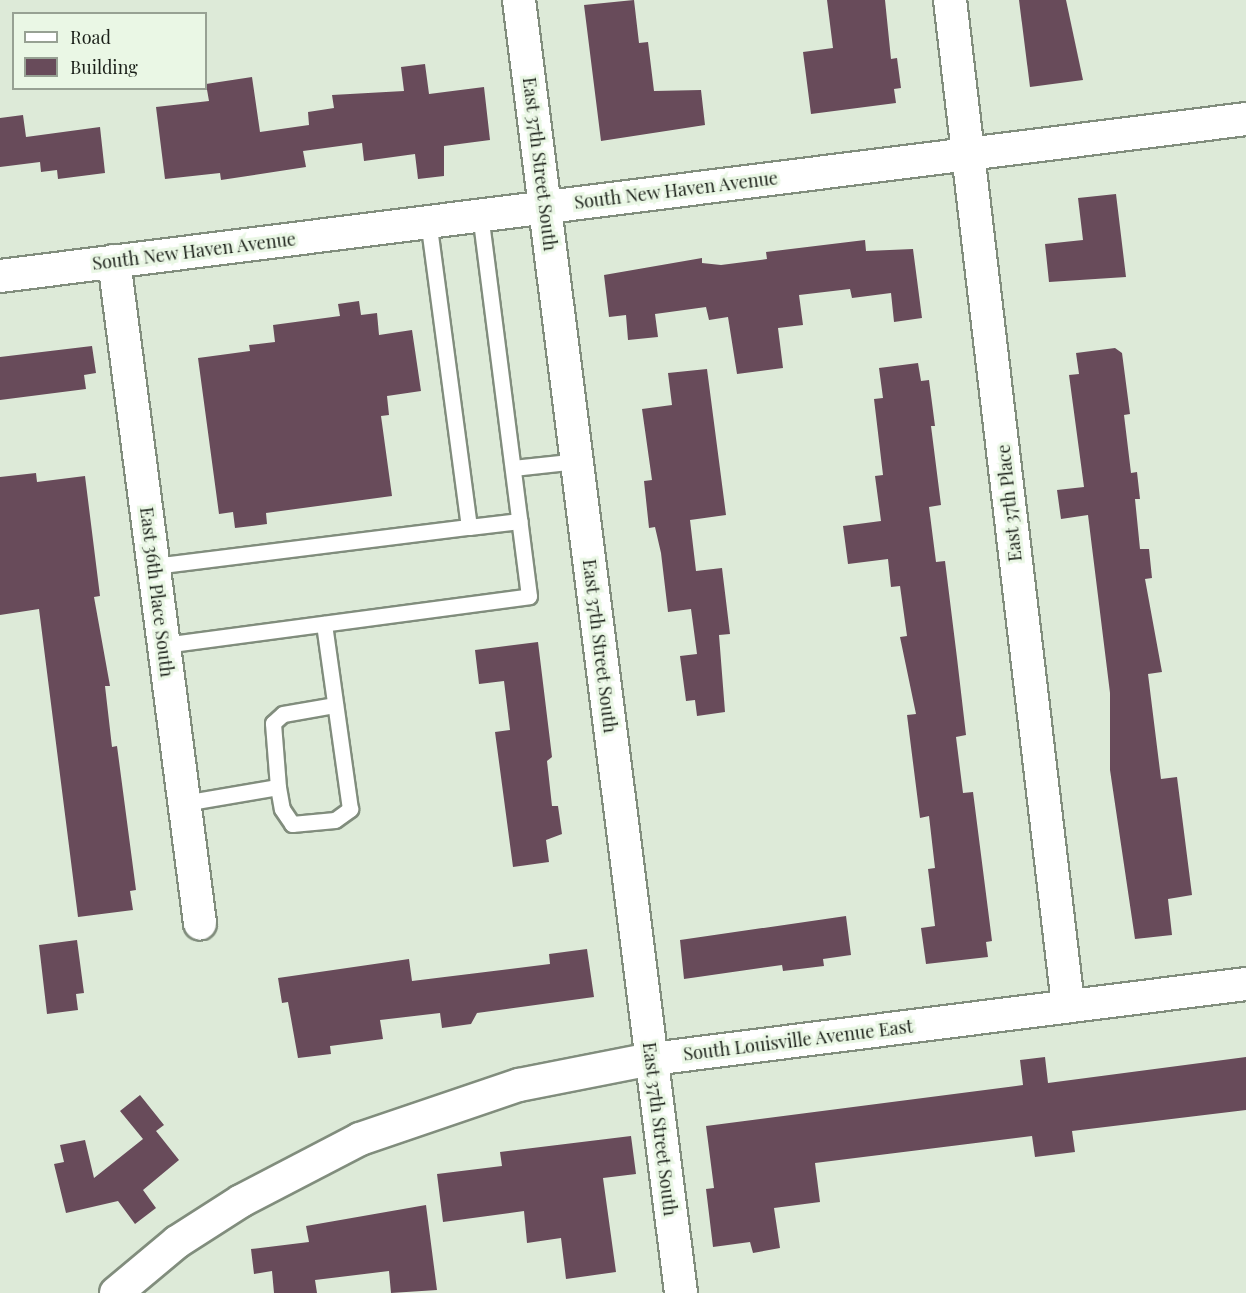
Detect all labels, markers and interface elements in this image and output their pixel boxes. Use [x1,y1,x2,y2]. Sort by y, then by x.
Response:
legend [12,12,207,90]
text: Road [70,25,111,49]
text: Building [70,55,138,79]
street label: East 37th Street South [519,76,561,252]
street label: South New Haven Avenue [572,167,780,213]
street label: South New Haven Avenue [90,228,298,274]
street label: East 37th Place [992,443,1026,563]
street label: East 36th Place South [136,506,178,678]
street label: East 37th Street South [579,558,621,734]
street label: South Louisville Avenue East [682,1015,914,1065]
street label: East 37th Street South [639,1041,681,1217]

